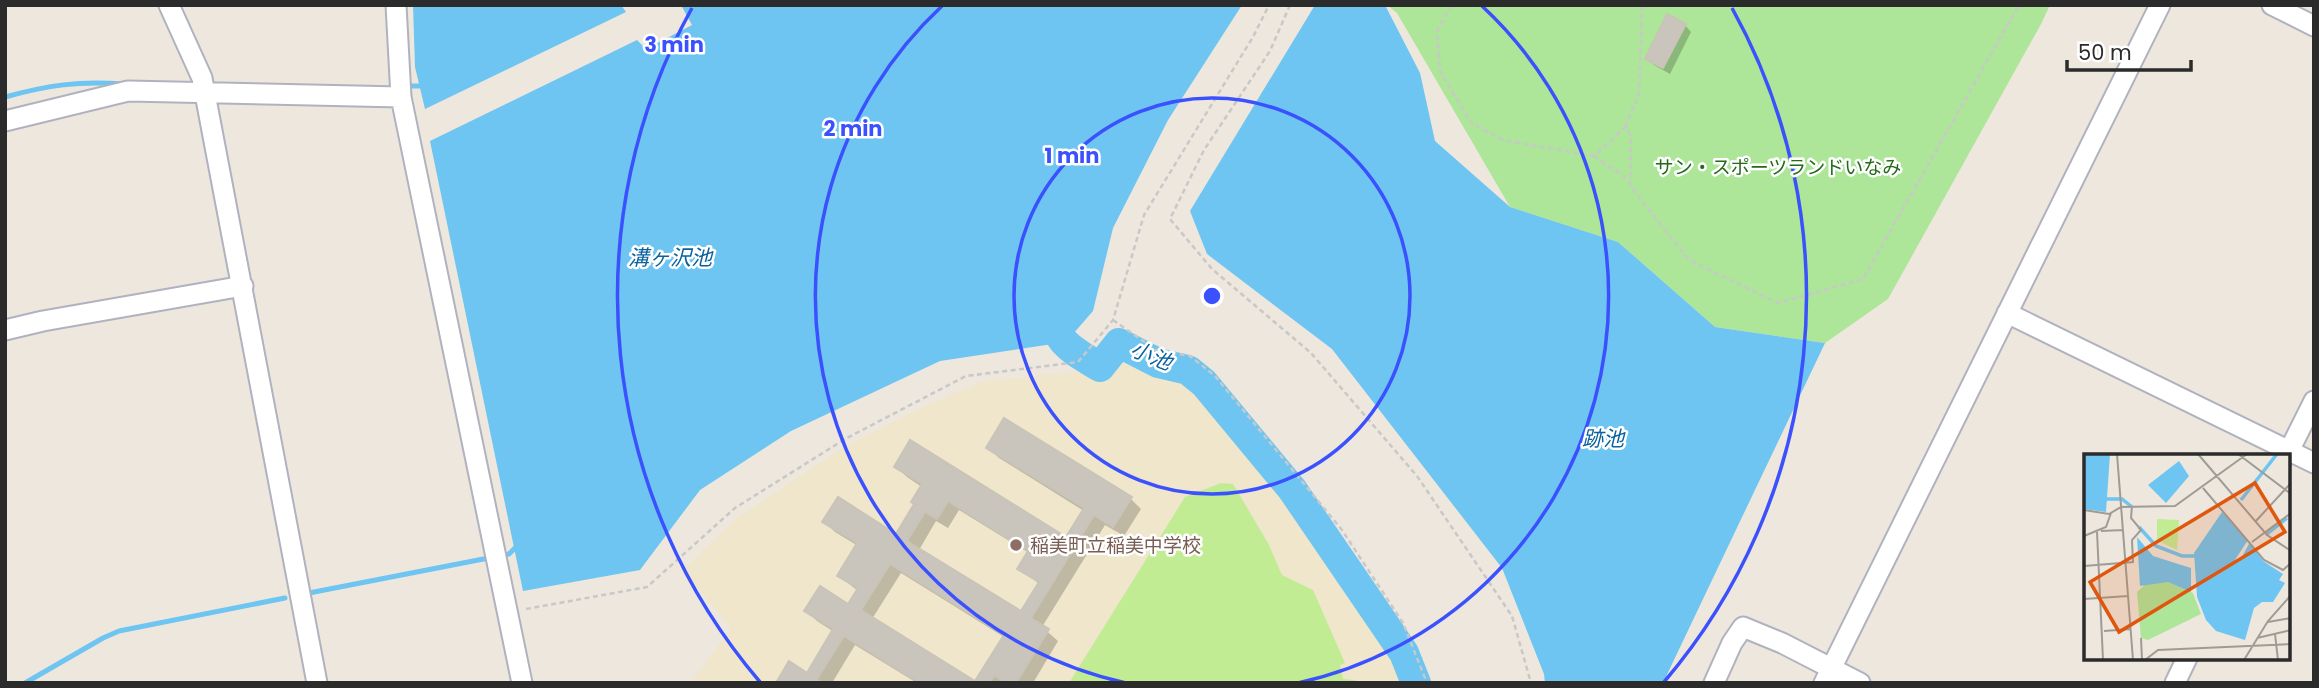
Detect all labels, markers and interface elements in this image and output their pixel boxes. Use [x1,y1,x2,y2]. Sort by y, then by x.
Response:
scale bar [2067,28,2191,72]
text: 3 min [644,30,704,59]
text: 50 m [2078,38,2132,67]
text: 2 min [823,114,883,143]
text: 1 min [1045,141,1099,170]
park label: サン・スポーツランドいなみ [1655,154,1901,181]
water label: 溝ヶ沢池 [628,243,714,272]
centre of rings [1200,284,1224,308]
water label: 小池 [1126,334,1178,378]
water label: 跡池 [1582,424,1626,453]
inset map [2084,454,2291,660]
place label: 稲美町立稲美中学校 [1030,532,1201,559]
marker: 稲美町立稲美中学校 [1008,537,1024,553]

